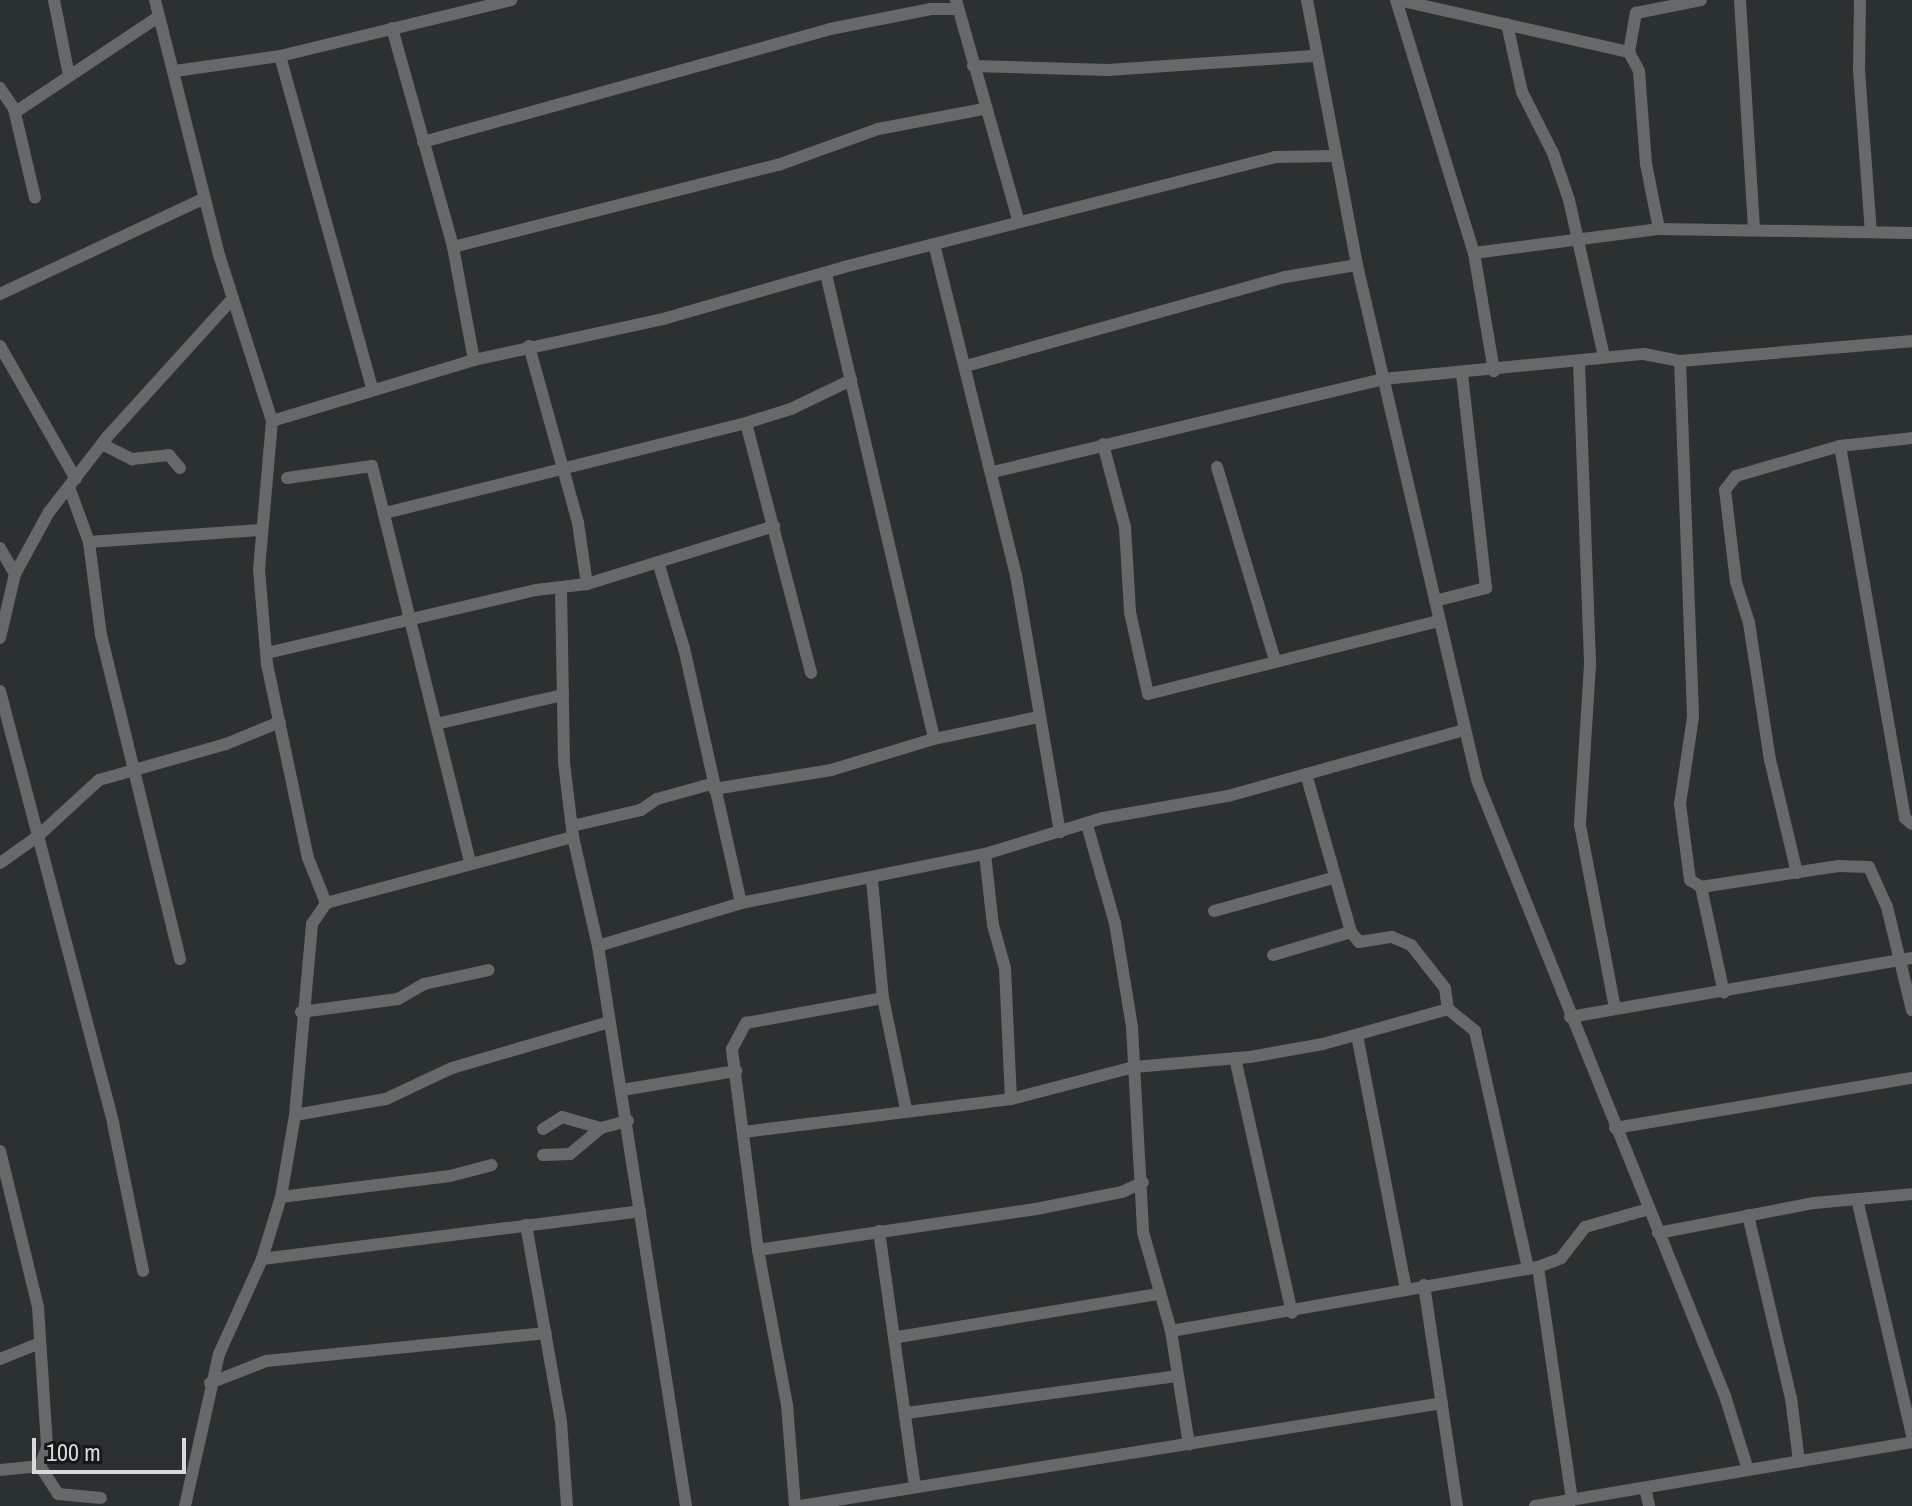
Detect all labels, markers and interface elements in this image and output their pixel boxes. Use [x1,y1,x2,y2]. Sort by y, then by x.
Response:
scale bar [36,1422,190,1472]
text: 100 m [46,1436,101,1468]

